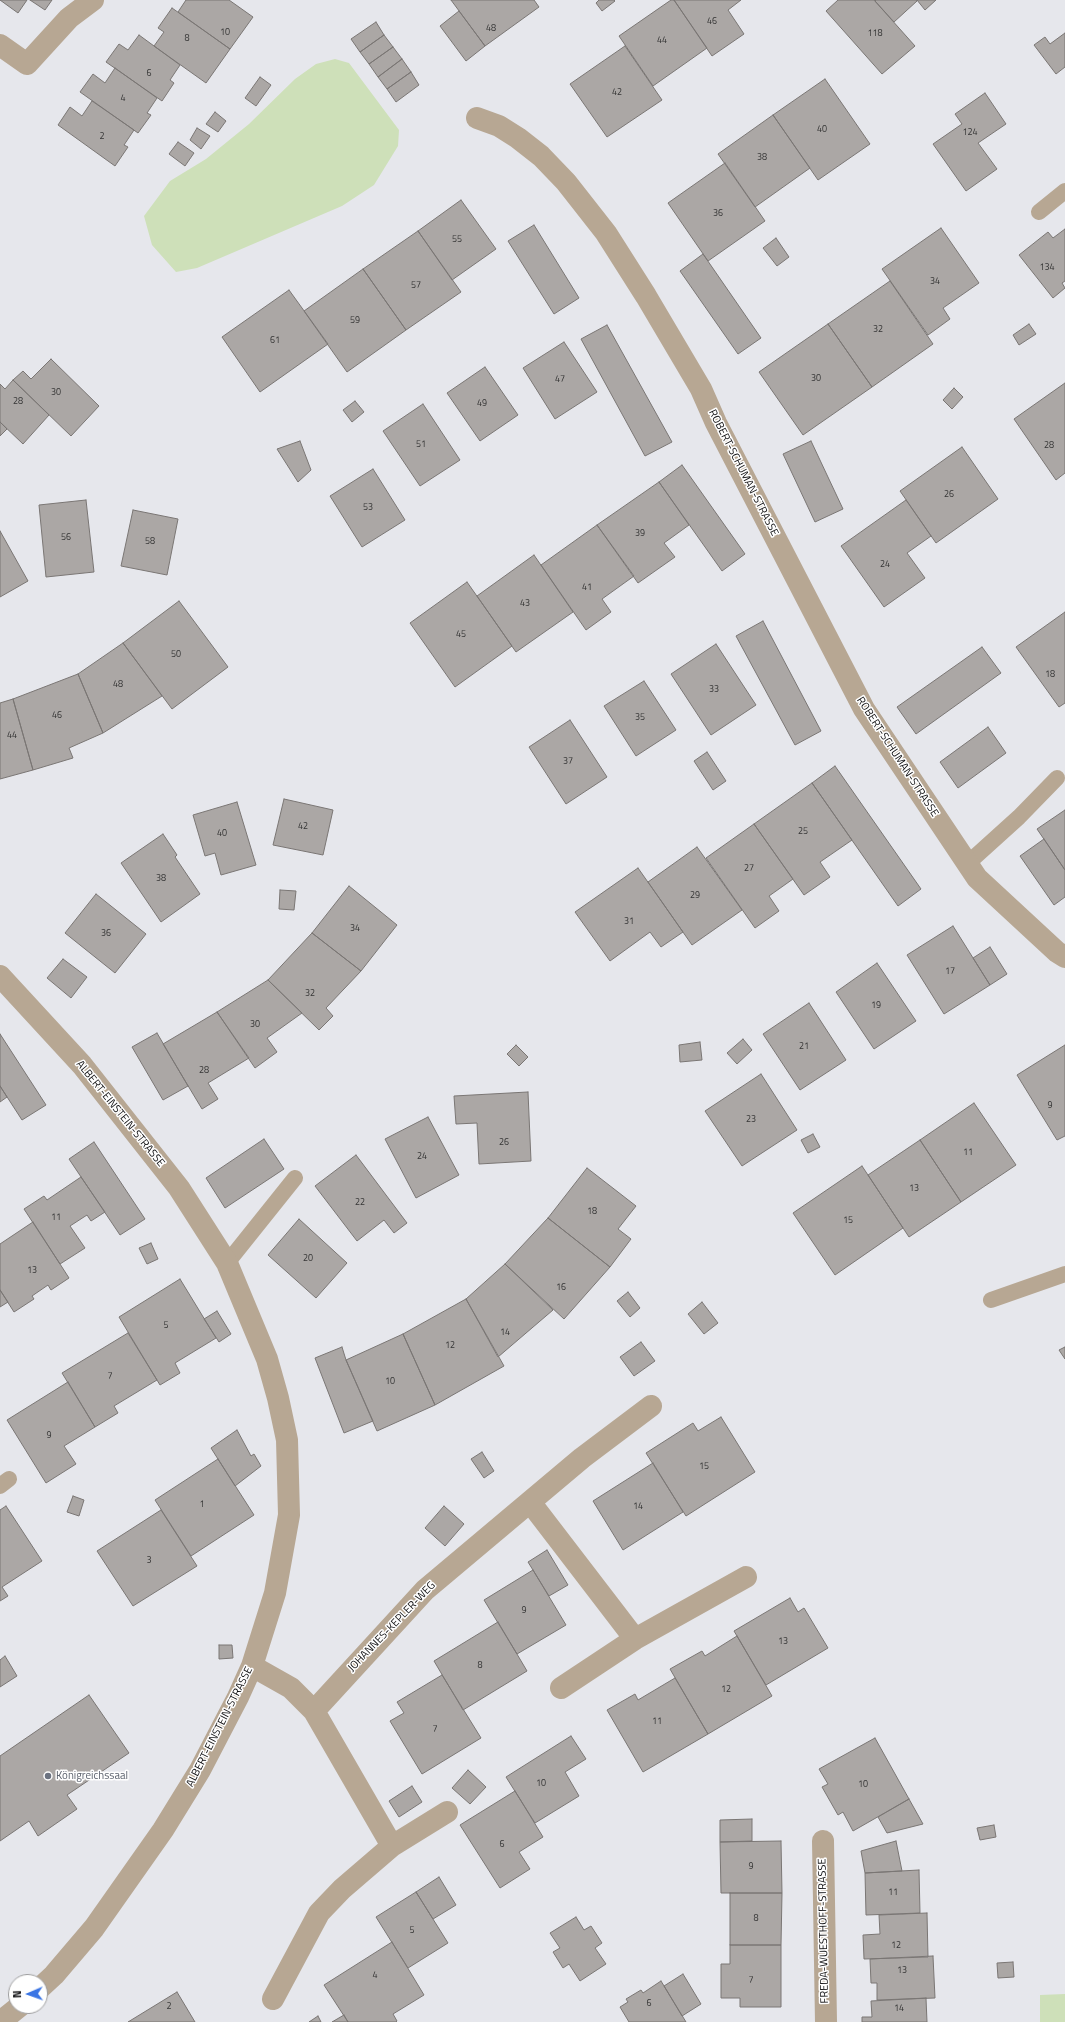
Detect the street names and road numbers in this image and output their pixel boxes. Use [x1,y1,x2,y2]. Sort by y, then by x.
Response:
street label: ROBERT-SCHUMAN-STRASSE [705,407,781,539]
street label: ROBERT-SCHUMAN-STRASSE [853,695,941,819]
street label: ALBERT-EINSTEIN-STRASSE [73,1058,167,1170]
street label: JOHANNES-KEPLER-WEG [346,1579,438,1675]
street label: ALBERT-EINSTEIN-STRASSE [184,1665,256,1789]
street label: FREDA-WUESTHOFF-STRASSE [816,1858,832,2004]

